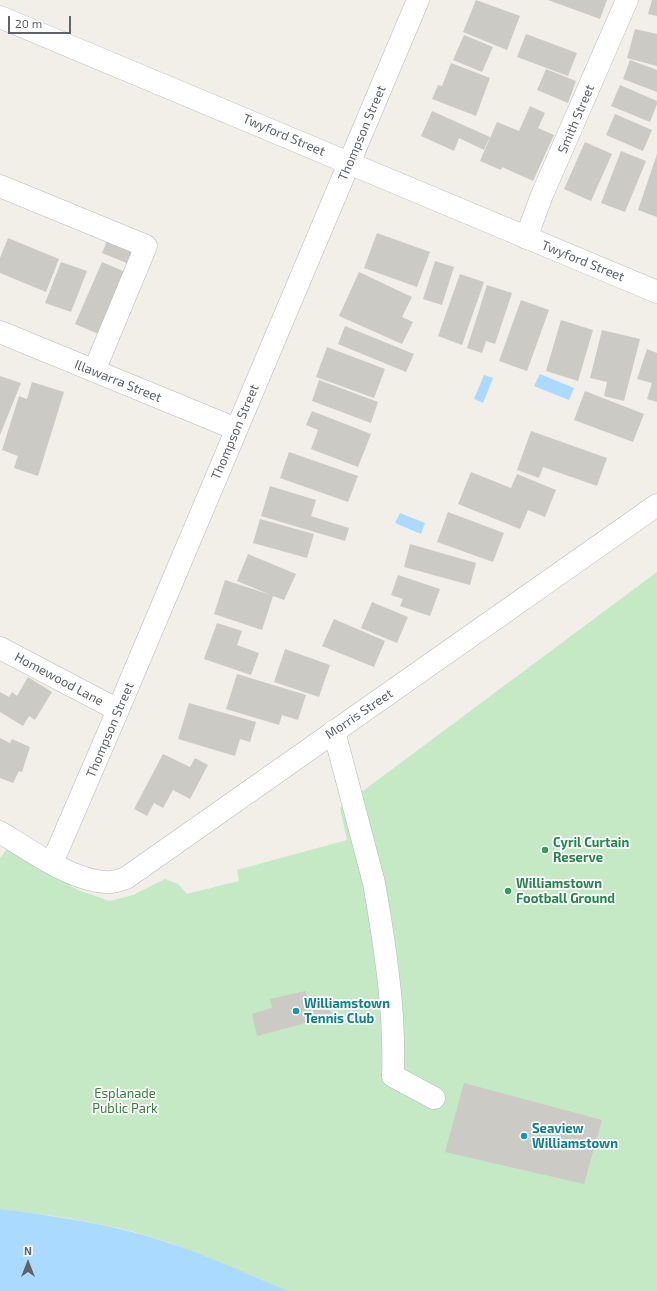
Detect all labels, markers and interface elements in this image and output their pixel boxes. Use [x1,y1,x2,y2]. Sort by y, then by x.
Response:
scale bar [10,8,73,34]
text: 20 m [15,16,42,30]
street label: Smith Street [554,82,598,156]
street label: Thompson Street [335,83,389,183]
street label: Twyford Street [240,111,328,159]
street label: Twyford Street [539,237,627,285]
street label: Illawarra Street [72,356,164,406]
street label: Thompson Street [208,382,262,482]
street label: Homewood Lane [12,649,106,709]
street label: Thompson Street [83,680,137,780]
street label: Morris Street [322,686,396,742]
place label: Cyril Curtain Reserve [553,835,629,866]
marker: Cyril Curtain Reserve [540,845,550,855]
place label: Williamstown Football Ground [516,876,615,907]
marker: Williamstown Football Ground [503,886,513,896]
place label: Williamstown Tennis Club [304,996,390,1027]
marker: Williamstown Tennis Club [291,1006,301,1016]
park label: Esplanade Public Park [92,1086,158,1117]
place label: Seaview Williamstown [532,1121,618,1152]
marker: Seaview Williamstown [519,1131,529,1141]
north arrow [8,1243,48,1283]
text: N [24,1244,32,1257]

